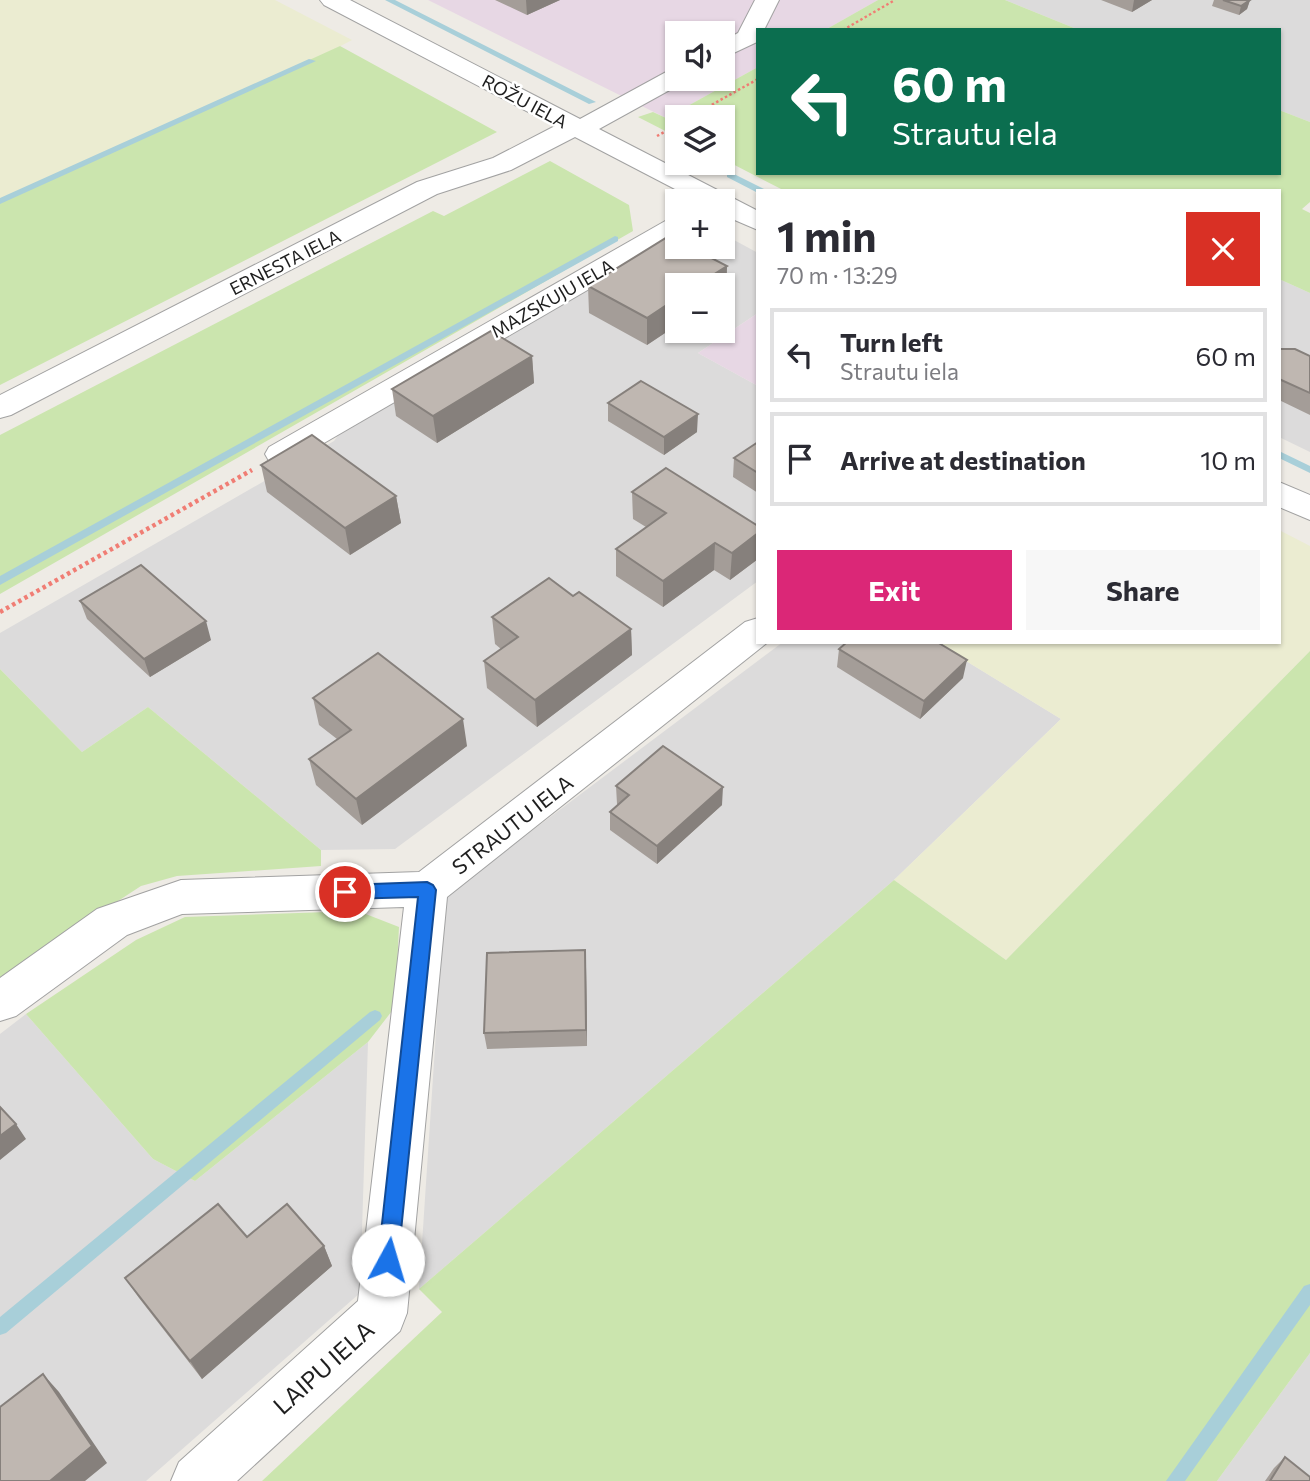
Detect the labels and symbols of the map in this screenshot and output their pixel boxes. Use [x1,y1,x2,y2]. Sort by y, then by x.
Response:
street label: ROŽU IELA [479,69,571,133]
street label: ERNESTA IELA [226,225,344,299]
street label: MAZSKUJU IELA [487,254,617,342]
street label: STRAUTU IELA [447,769,577,879]
pin [315,862,375,922]
position arrow [351,1223,425,1297]
street label: LAIPU IELA [267,1314,379,1420]

